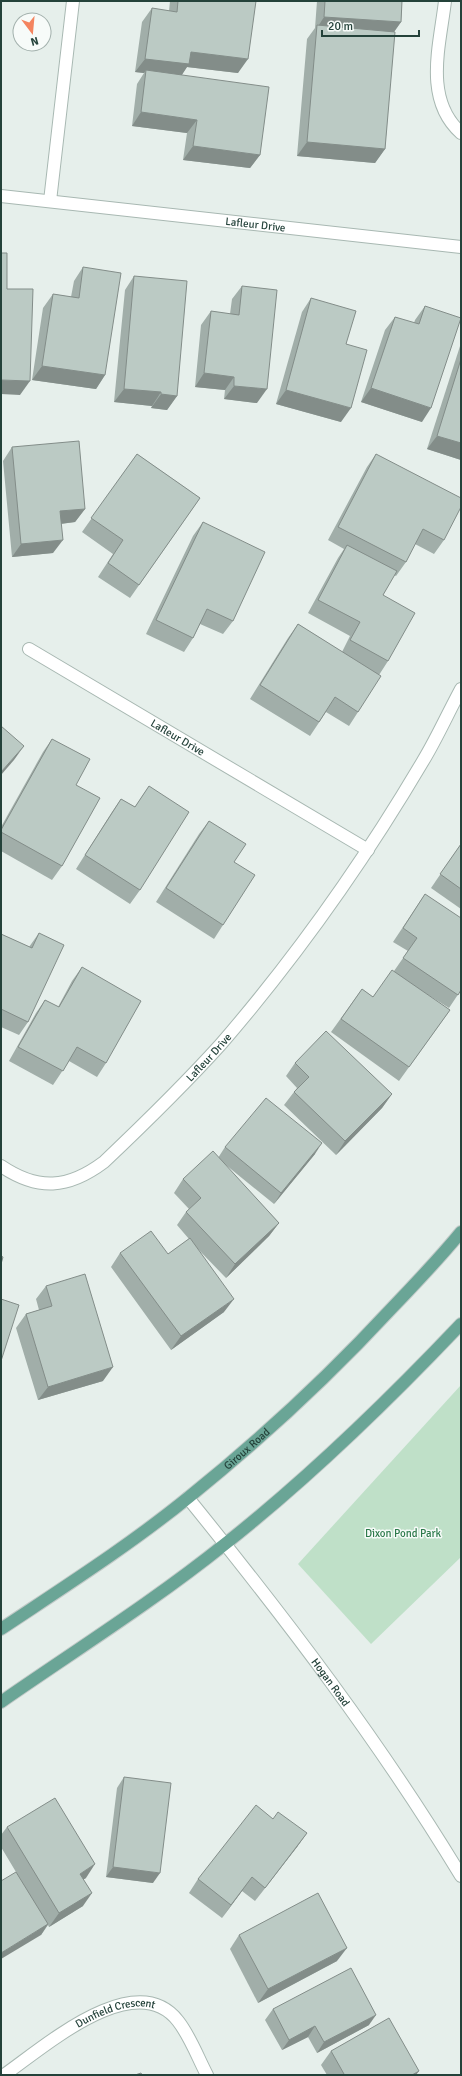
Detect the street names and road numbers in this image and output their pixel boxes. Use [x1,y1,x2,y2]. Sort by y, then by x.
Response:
street label: Lafleur Drive [225,215,286,235]
street label: Lafleur Drive [148,717,207,759]
street label: Lafleur Drive [184,1031,234,1084]
street label: Giroux Road [221,1425,273,1473]
street label: Hogan Road [308,1656,352,1709]
street label: Dunfield Crescent [73,1996,157,2031]

